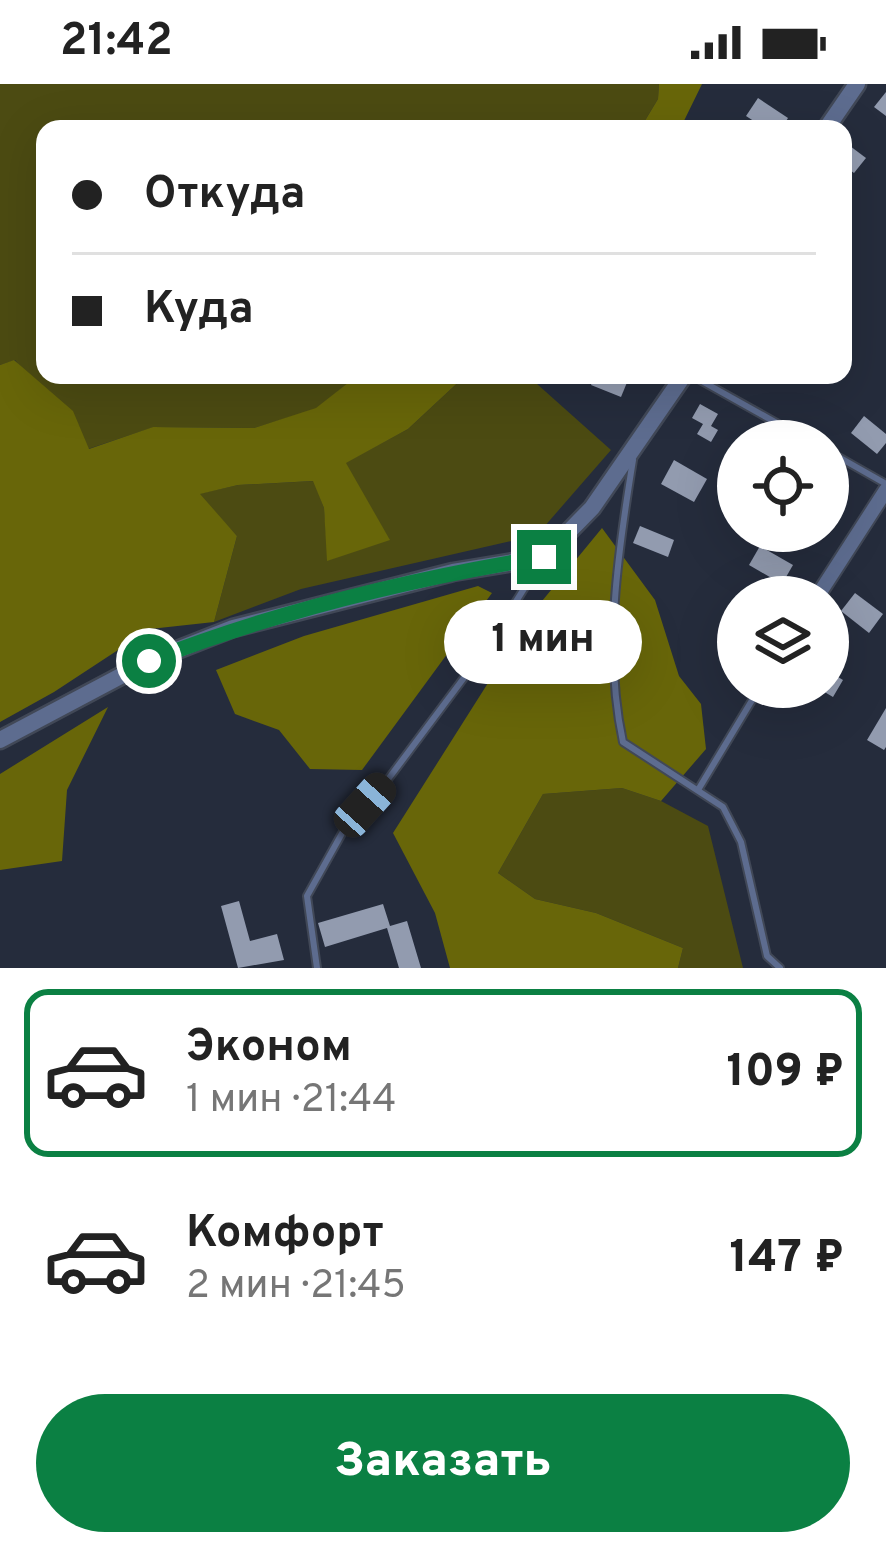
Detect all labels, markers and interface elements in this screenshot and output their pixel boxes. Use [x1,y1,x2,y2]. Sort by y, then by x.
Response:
text: 21:42 [60,14,173,71]
text: Откуда [144,167,305,224]
text: Куда [144,282,254,339]
map controls [717,420,849,708]
button: locate [717,420,849,552]
route end [517,530,571,584]
button: layers [717,576,849,708]
callout: 1 мин [445,599,643,683]
text: 1 мин [492,617,594,666]
route start [122,634,176,688]
car [328,766,402,844]
icon: car [42,1019,150,1127]
text: Эконом [186,1020,352,1077]
text: 109 ₽ [727,1045,844,1102]
text: 1 мин · 21:44 [186,1077,396,1126]
icon: car [42,1205,150,1313]
text: Комфорт [186,1206,384,1263]
text: 147 ₽ [729,1231,844,1288]
text: 2 мин · 21:45 [186,1263,406,1312]
button: Заказать [36,1394,850,1532]

